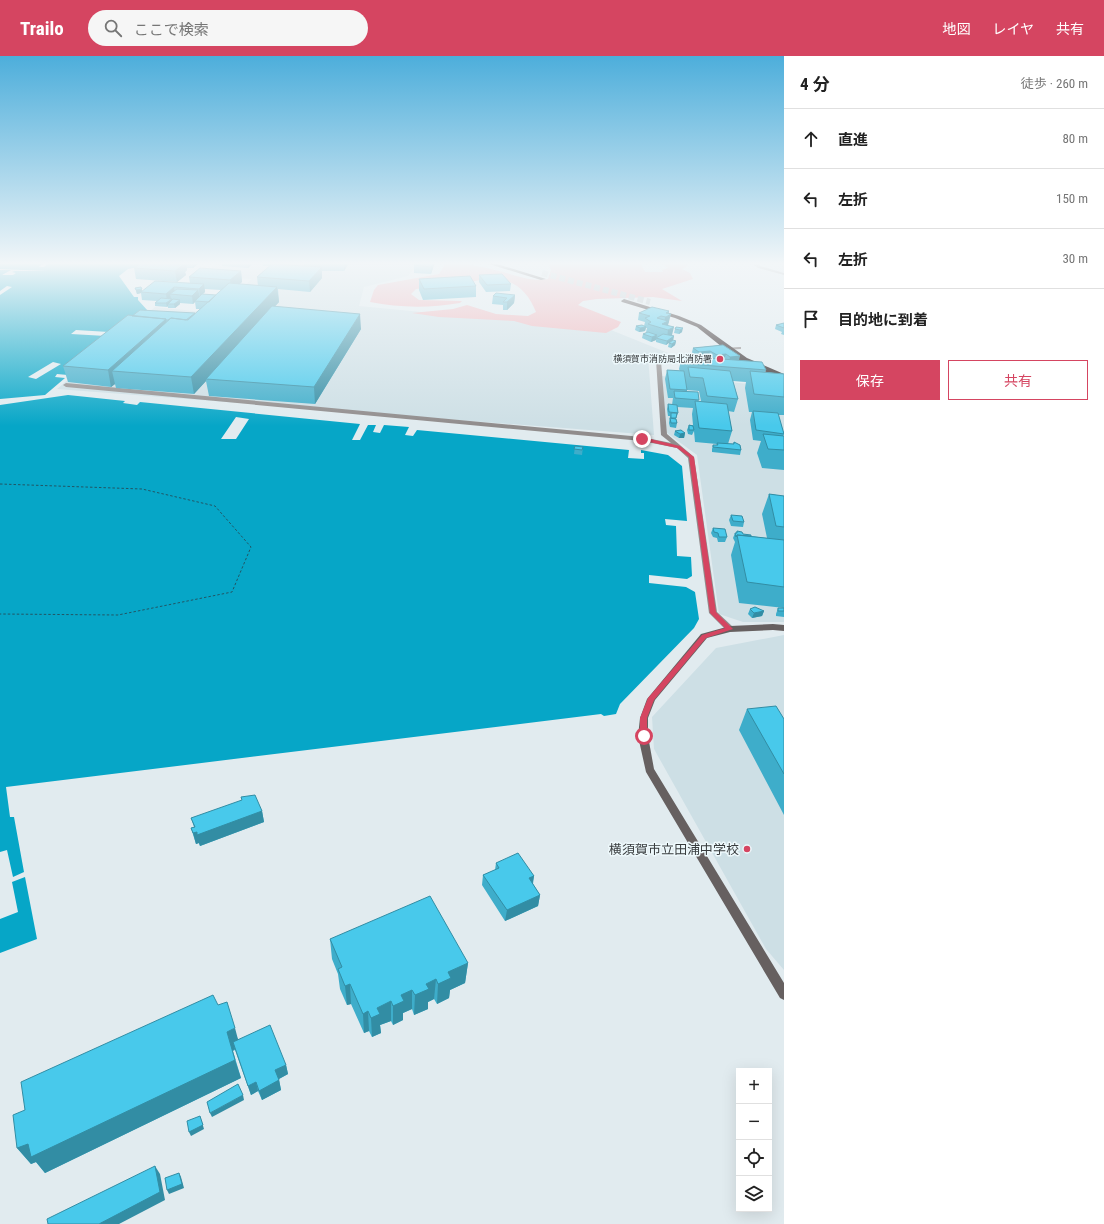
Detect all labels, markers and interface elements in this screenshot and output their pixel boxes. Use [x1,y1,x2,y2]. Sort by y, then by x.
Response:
search box [88,10,368,46]
text: Trailo [20,17,64,40]
icon: search [102,17,124,39]
text: ここで検索 [134,21,209,39]
text: 地図 [942,21,970,37]
text: レイヤ [992,21,1034,37]
text: 共有 [1056,21,1084,37]
text: 4 分 [800,74,830,94]
text: 徒歩 · 260 m [1021,76,1088,91]
icon: ahead [800,128,822,150]
text: 直進 [838,131,868,149]
text: 80 m [1062,131,1088,146]
icon: left [800,188,822,210]
text: 左折 [838,191,868,209]
text: 150 m [1056,191,1088,206]
icon: left [800,248,822,270]
text: 左折 [838,251,868,269]
text: 30 m [1062,251,1088,266]
icon: arrive [800,308,822,330]
text: 目的地に到着 [838,311,928,329]
place label: 横須賀市消防局北消防署 [613,354,712,364]
marker: 横須賀市消防局北消防署 [715,354,725,364]
button: 保存 [800,360,940,400]
button: 共有 [948,360,1088,400]
route end [633,430,651,448]
route start [635,727,653,745]
place label: 横須賀市立田浦中学校 [609,842,739,857]
marker: 横須賀市立田浦中学校 [742,844,752,854]
map controls [736,1068,772,1212]
button: + [736,1068,772,1104]
button: − [736,1104,772,1140]
button: locate [736,1140,772,1176]
button: layers [736,1176,772,1212]

